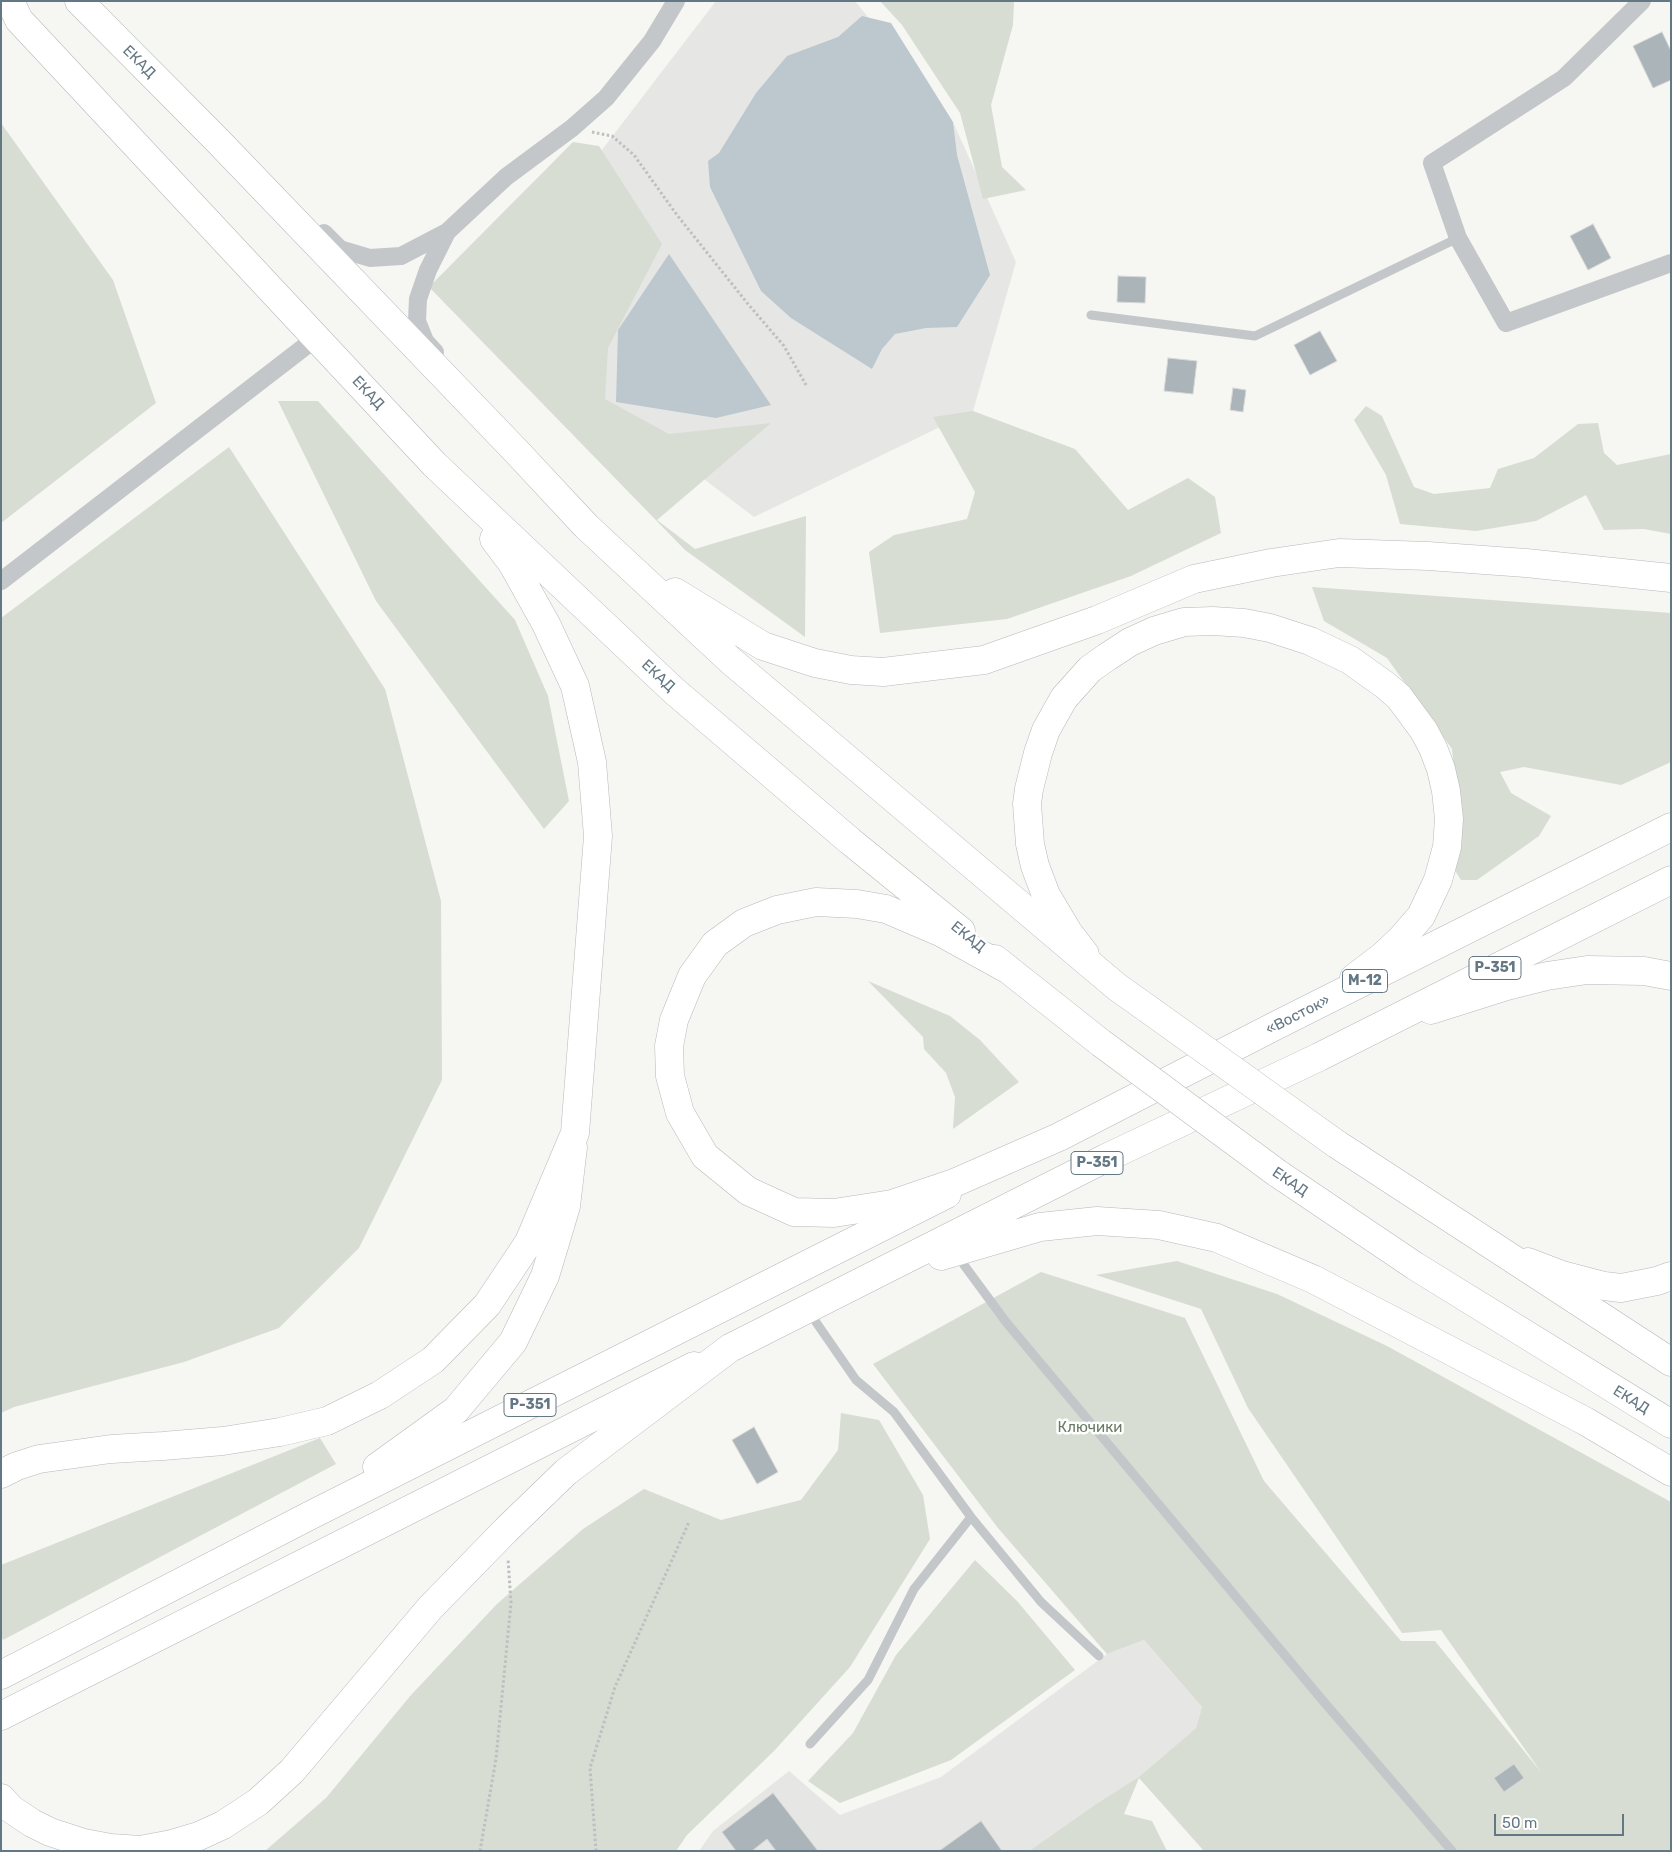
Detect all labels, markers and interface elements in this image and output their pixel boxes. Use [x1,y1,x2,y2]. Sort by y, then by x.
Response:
street label: ЕКАД [119,42,159,82]
street label: ЕКАД [348,372,388,414]
street label: ЕКАД [637,656,679,696]
street label: ЕКАД [947,918,989,956]
road number: Р-351 [1469,956,1521,980]
road number: М-12 [1342,969,1388,992]
street label: «Восток» [1263,991,1333,1039]
road number: Р-351 [1071,1152,1123,1174]
street label: ЕКАД [1269,1164,1311,1200]
street label: ЕКАД [1610,1382,1652,1418]
road number: Р-351 [504,1394,556,1416]
park label: Ключики [1058,1419,1122,1437]
scale bar [1497,1804,1627,1836]
text: 50 m [1502,1814,1537,1832]

